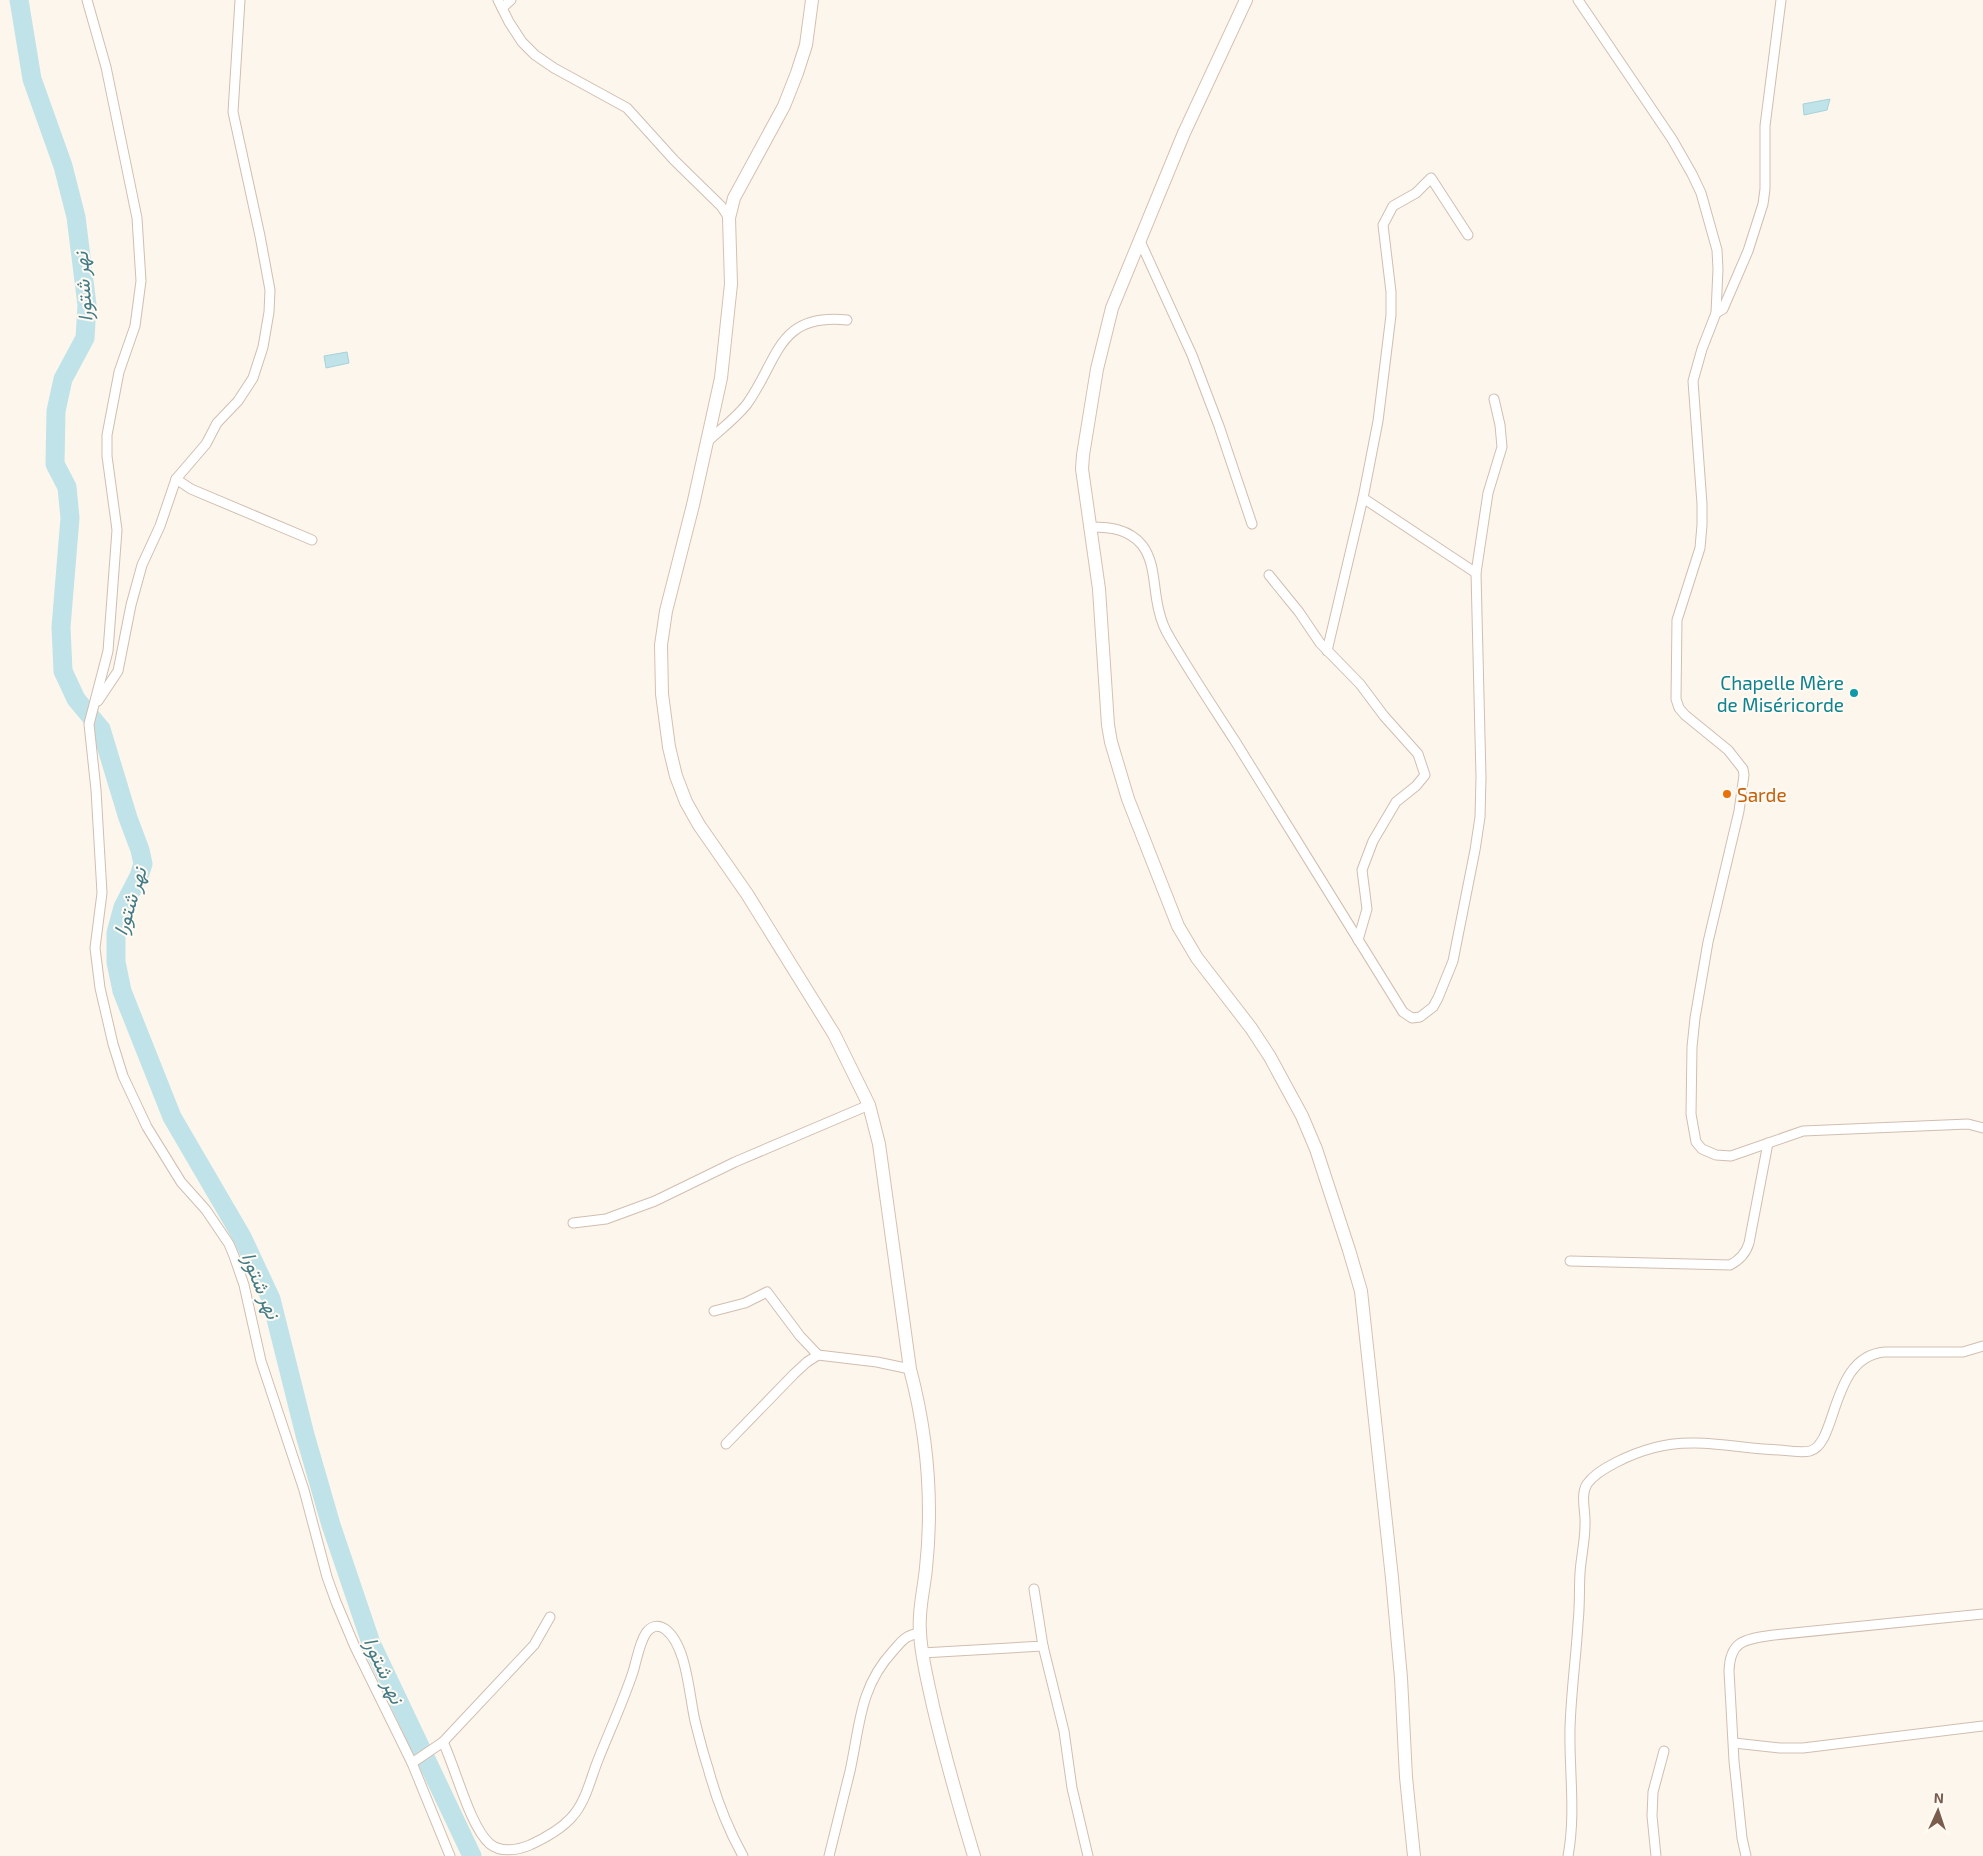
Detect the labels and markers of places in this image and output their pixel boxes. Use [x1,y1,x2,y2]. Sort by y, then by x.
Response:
place label: Chapelle Mère de Miséricorde [1717,671,1844,716]
marker: Chapelle Mère de Miséricorde [1848,687,1860,699]
place label: Sarde [1737,783,1787,806]
marker: Sarde [1721,788,1733,800]

